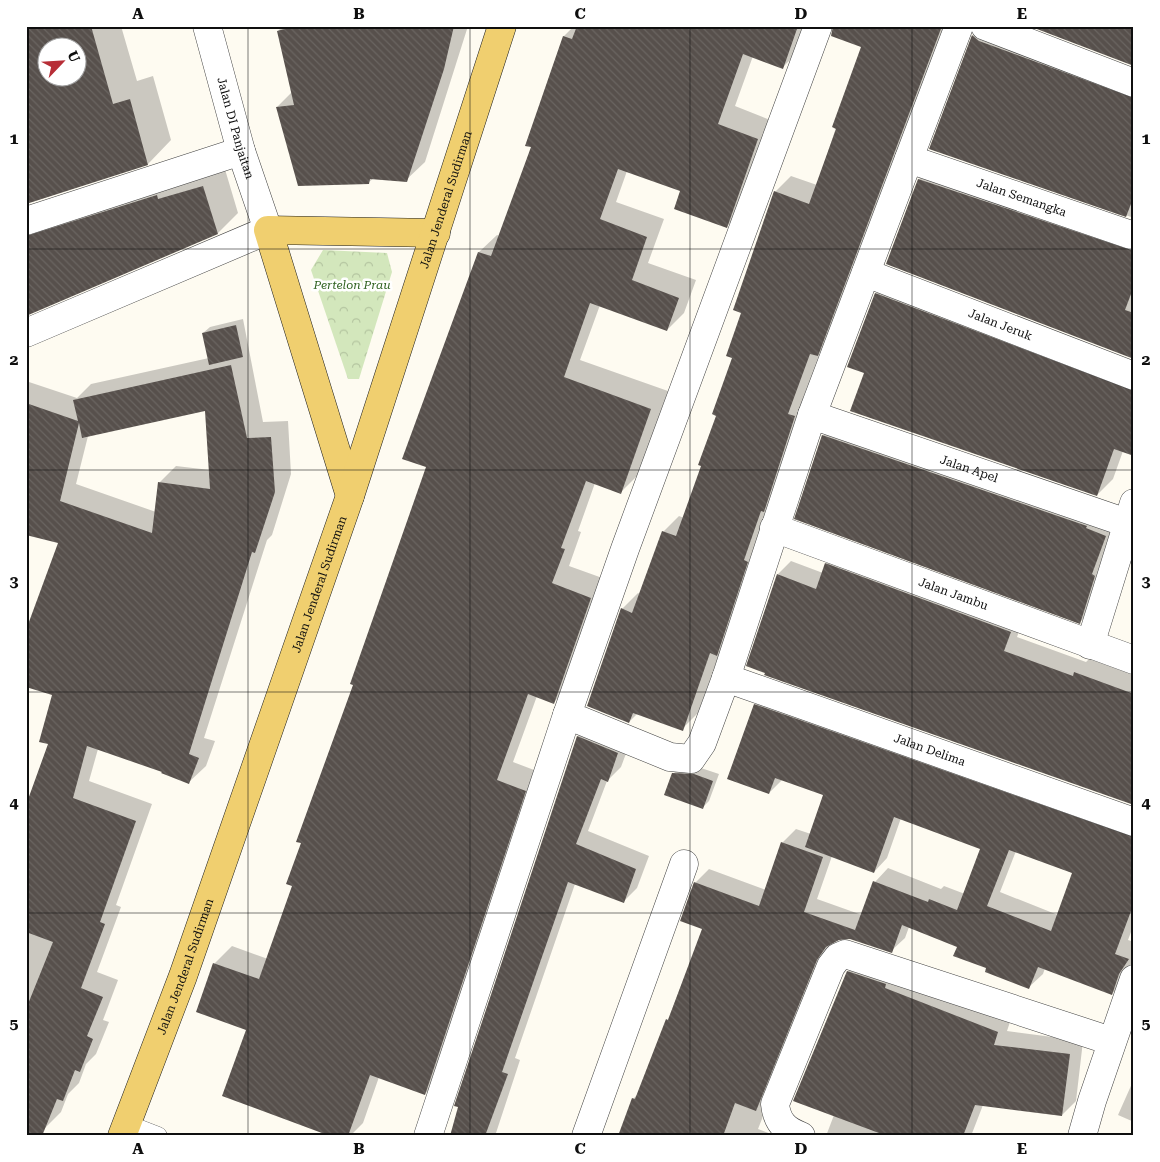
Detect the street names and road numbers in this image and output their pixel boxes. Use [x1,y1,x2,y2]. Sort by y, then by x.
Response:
street label: Jalan DI Panjaitan [214,76,257,181]
street label: Jalan Jenderal Sudirman [417,129,475,270]
street label: Jalan Semangka [975,176,1069,220]
street label: Jalan Jeruk [967,306,1035,343]
street label: Jalan Apel [938,452,1000,485]
street label: Jalan Jenderal Sudirman [289,514,350,655]
street label: Jalan Jambu [917,575,990,613]
street label: Jalan Delima [892,731,968,769]
street label: Jalan Jenderal Sudirman [154,896,217,1037]

